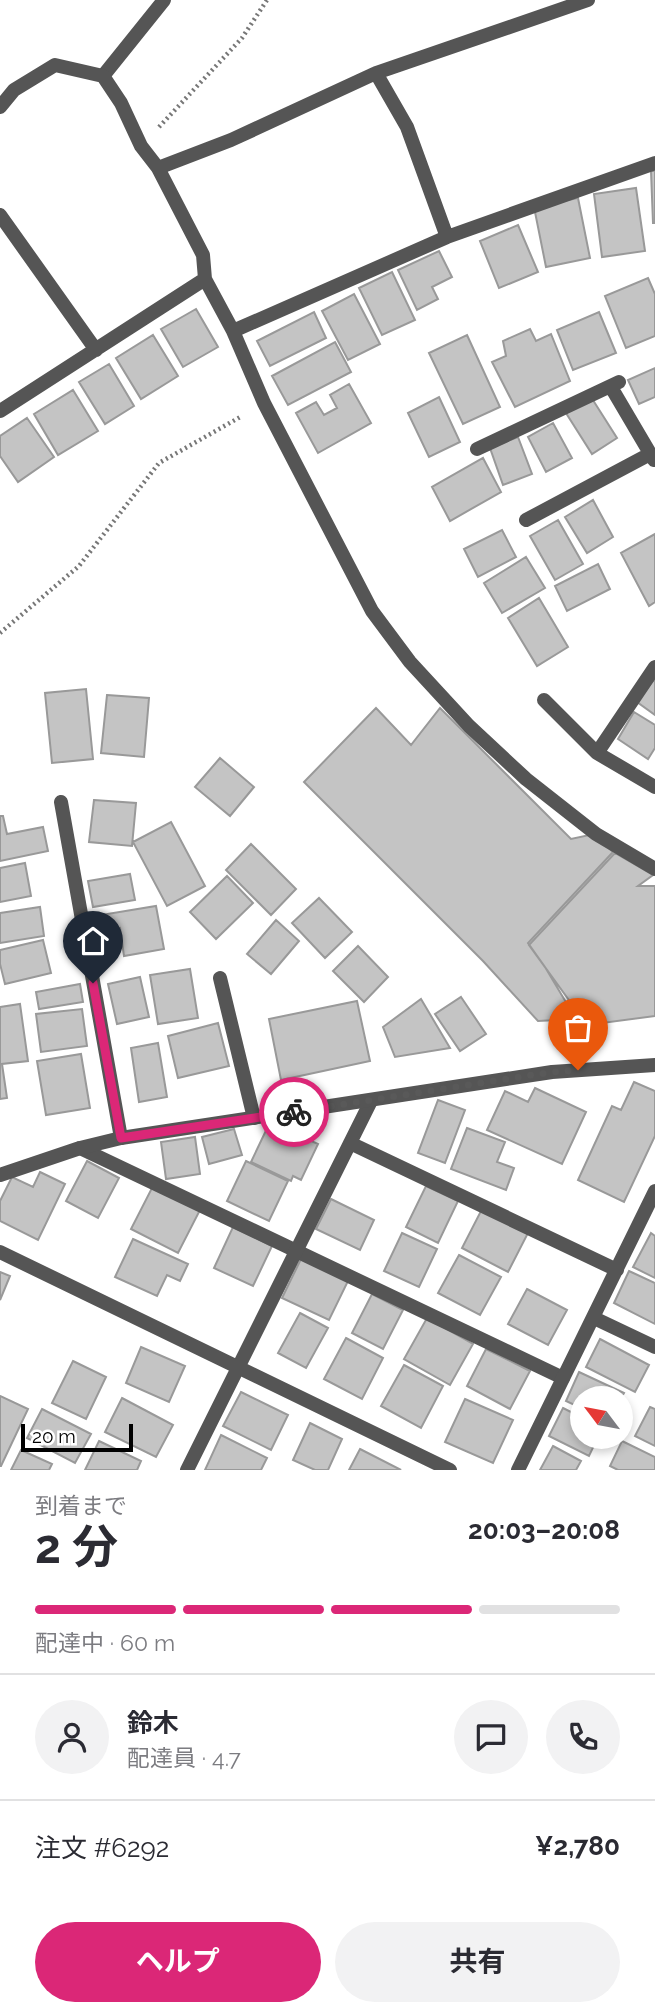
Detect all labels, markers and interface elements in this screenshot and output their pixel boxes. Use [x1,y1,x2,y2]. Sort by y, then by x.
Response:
pin [63,911,123,983]
icon: home [74,922,112,960]
pin [548,998,608,1070]
icon: bag [559,1009,597,1047]
courier [259,1077,329,1147]
icon: bike [275,1093,313,1131]
north arrow [570,1386,634,1449]
map controls [570,1386,633,1449]
scale bar [21,1421,133,1453]
text: 20 m [32,1425,76,1447]
text: 到着まで [35,1492,127,1519]
text: 20:03–20:08 [468,1515,620,1545]
text: 2 分 [35,1520,118,1574]
text: 配達中 · 60 m [35,1629,175,1656]
button: person [35,1700,109,1774]
button: chat [454,1700,528,1774]
button: phone [546,1700,620,1774]
text: 鈴木 [127,1708,179,1738]
text: 配達員 · 4.7 [127,1744,241,1771]
text: ¥2,780 [535,1831,620,1861]
text: 注文 #6292 [35,1833,169,1863]
button: ヘルプ [35,1922,321,2002]
button: 共有 [335,1922,620,2002]

